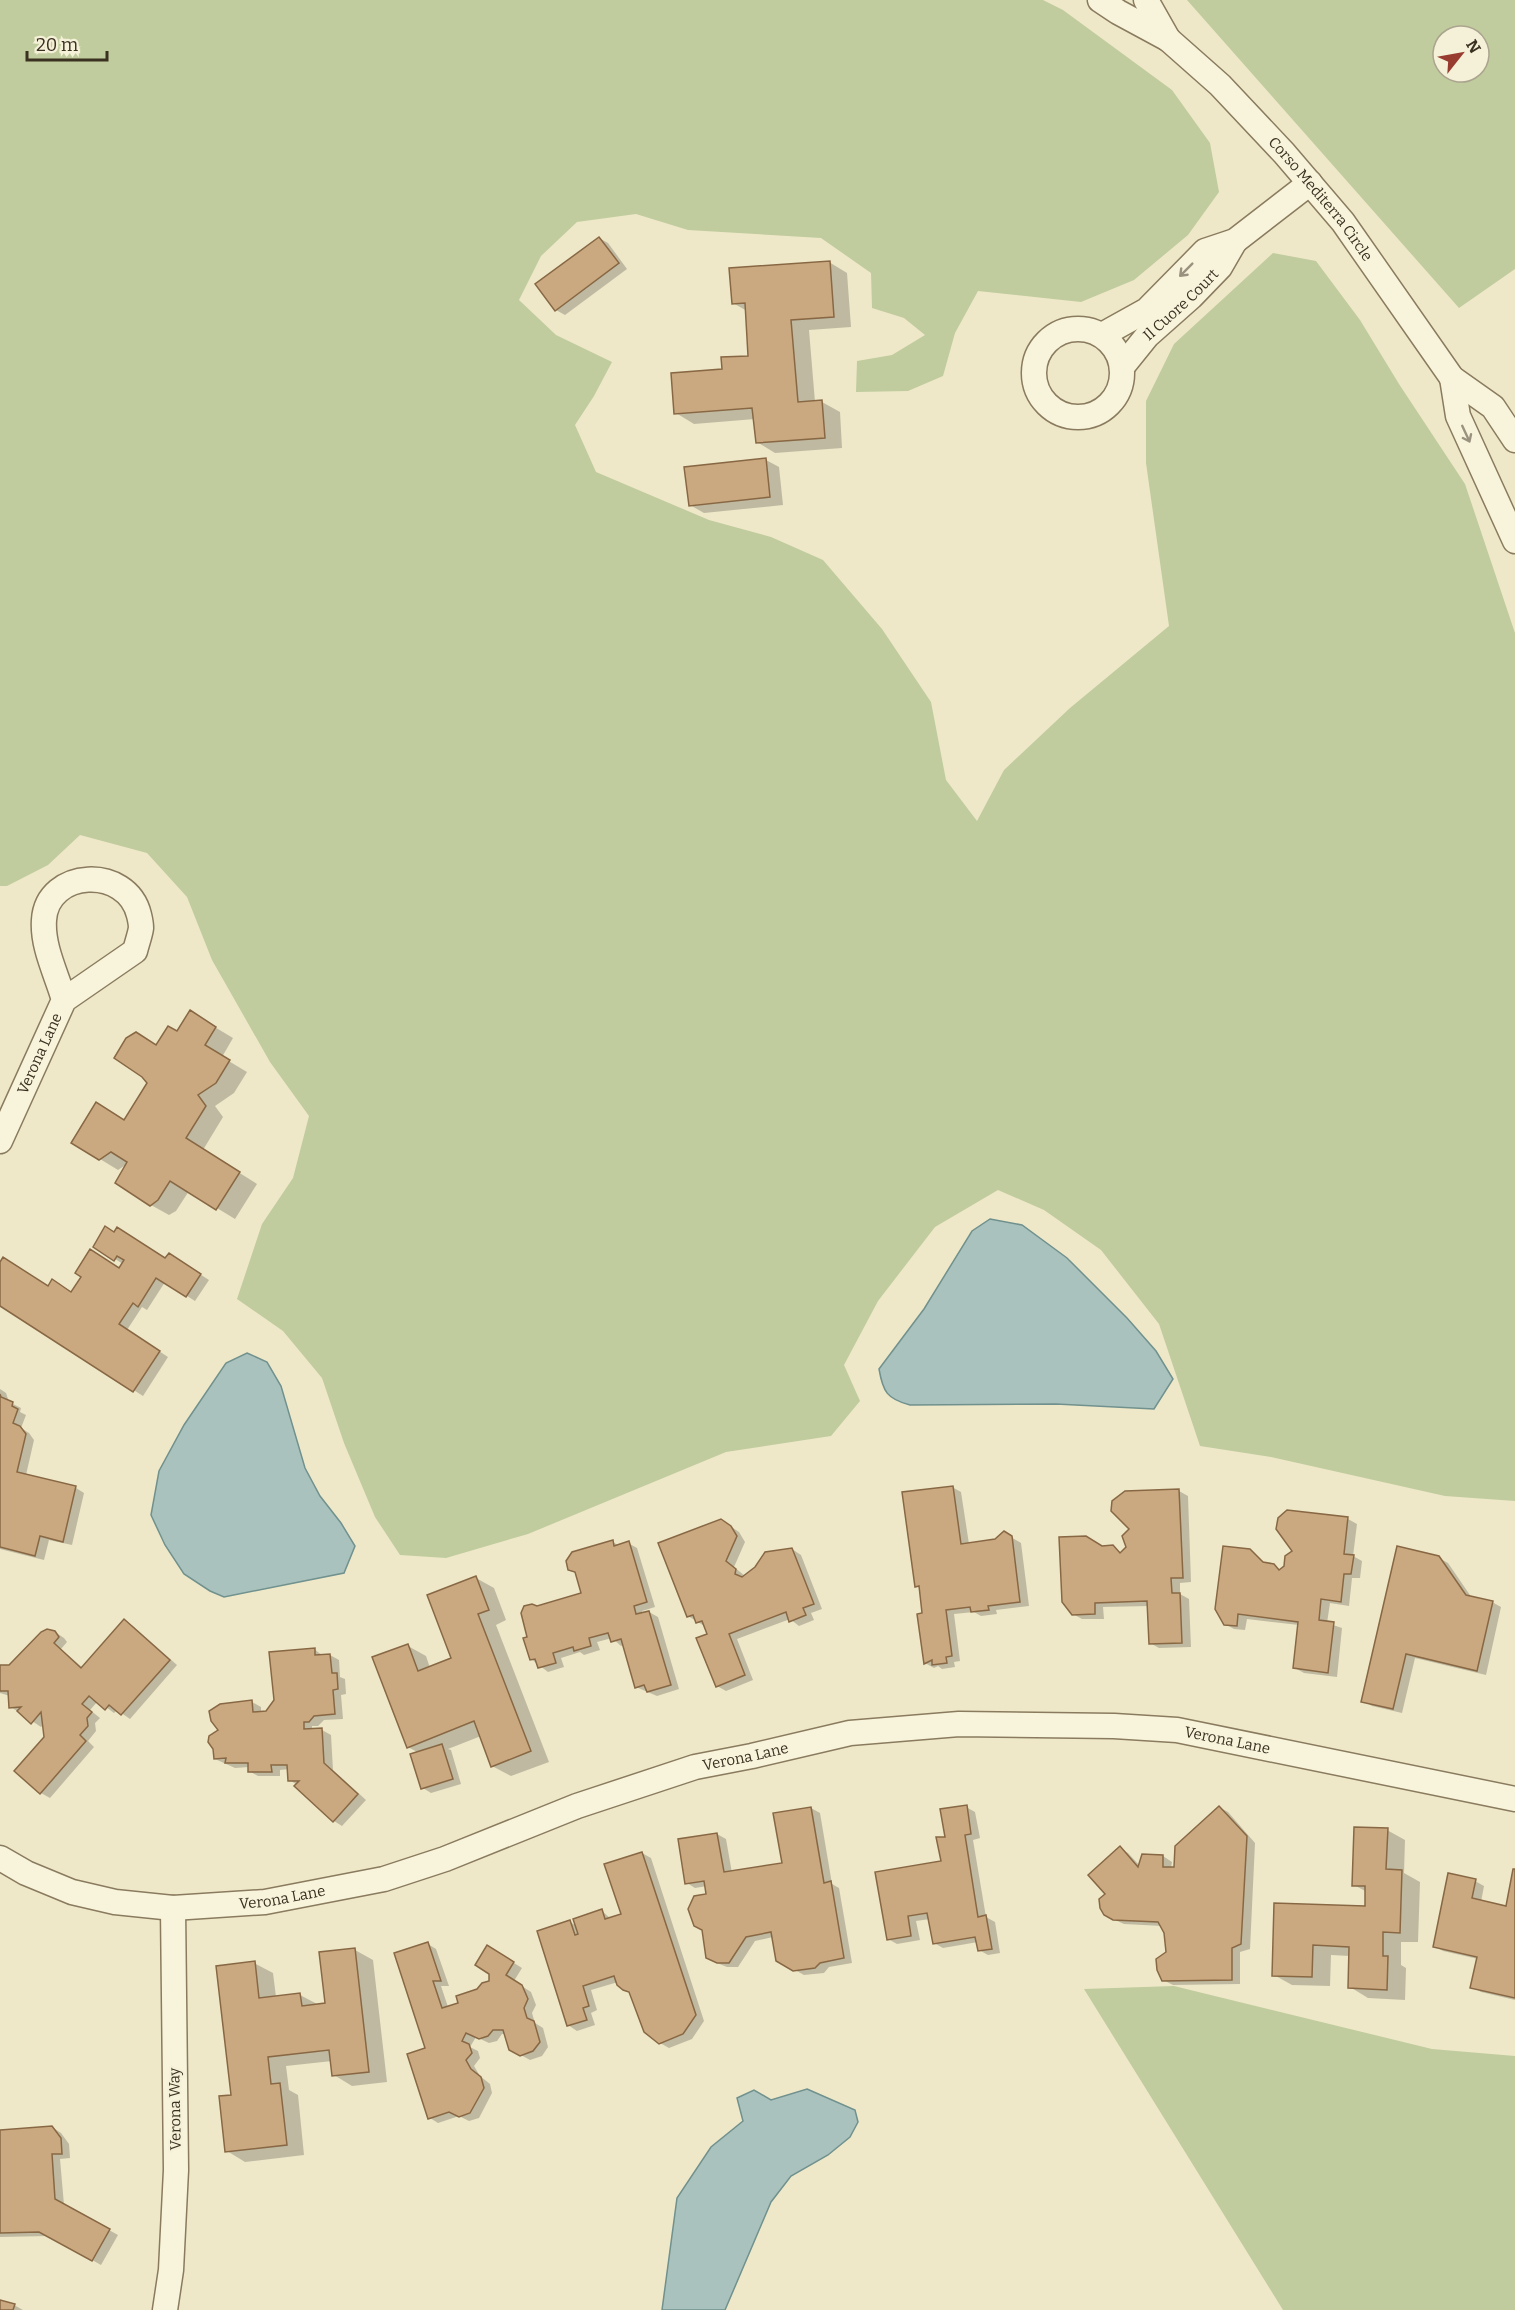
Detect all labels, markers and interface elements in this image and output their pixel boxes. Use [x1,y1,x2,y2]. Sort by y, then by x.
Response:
scale bar [27,24,106,62]
north arrow [1431,24,1491,84]
text: 20 m [36,34,78,56]
text: N [1462,36,1485,57]
street label: Corso Mediterra Circle [1265,133,1376,264]
one-way arrow [1179,263,1193,278]
street label: Il Cuore Court [1139,265,1223,344]
one-way arrow [1461,424,1472,442]
street label: Verona Lane [13,1010,66,1097]
street label: Verona Lane [1183,1723,1272,1758]
street label: Verona Lane [701,1739,790,1774]
street label: Verona Lane [238,1882,327,1913]
street label: Verona Way [165,2067,185,2151]

